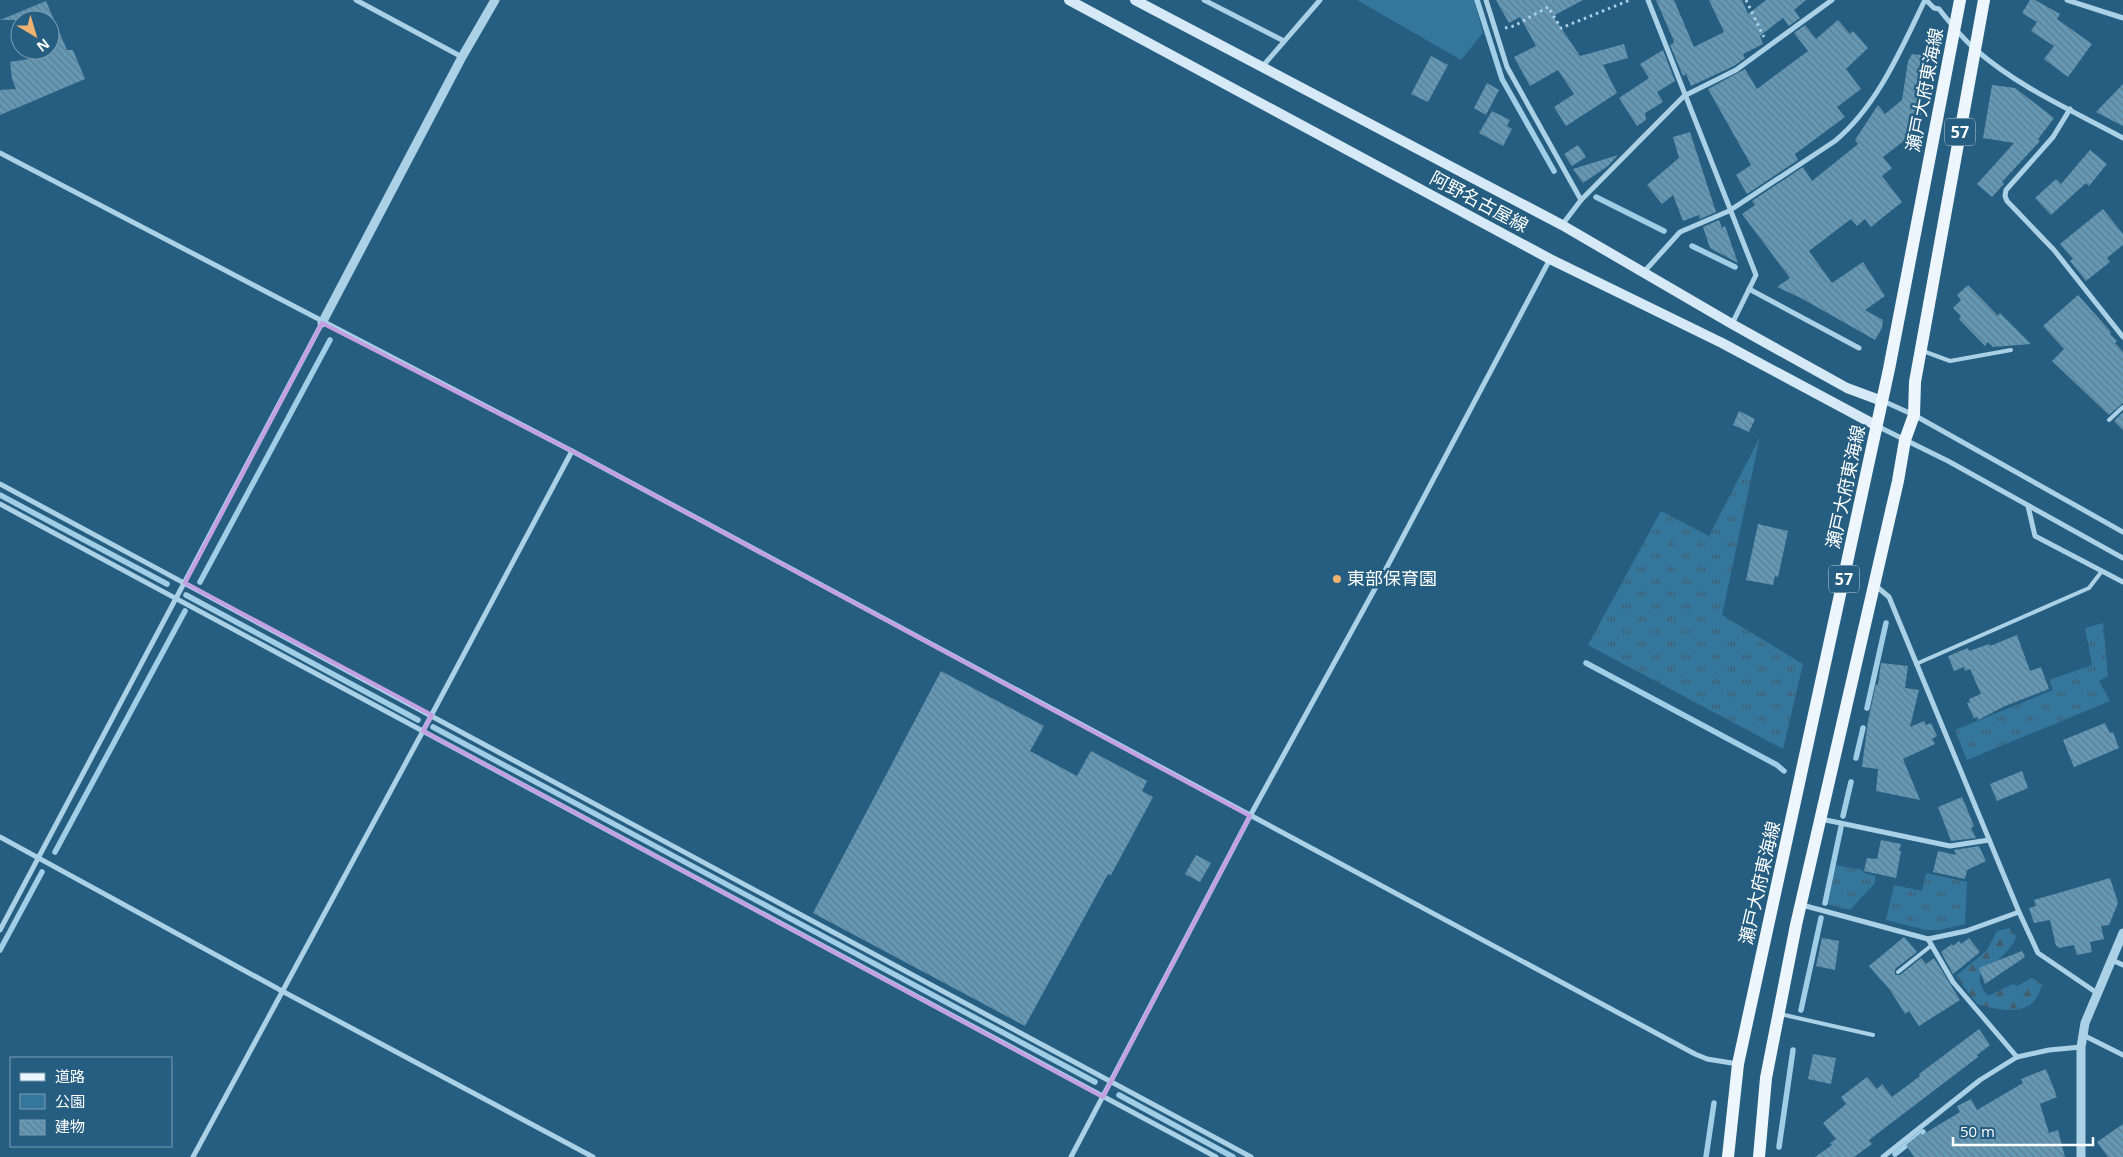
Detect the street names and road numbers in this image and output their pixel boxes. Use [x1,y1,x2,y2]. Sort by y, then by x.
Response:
street label: 瀬戸大府東海線 [1900,26,1948,154]
road number: 57 [1945,118,1975,146]
street label: 阿野名古屋線 [1426,165,1533,237]
street label: 瀬戸大府東海線 [1820,423,1870,551]
road number: 57 [1829,566,1859,592]
street label: 瀬戸大府東海線 [1733,819,1785,947]

